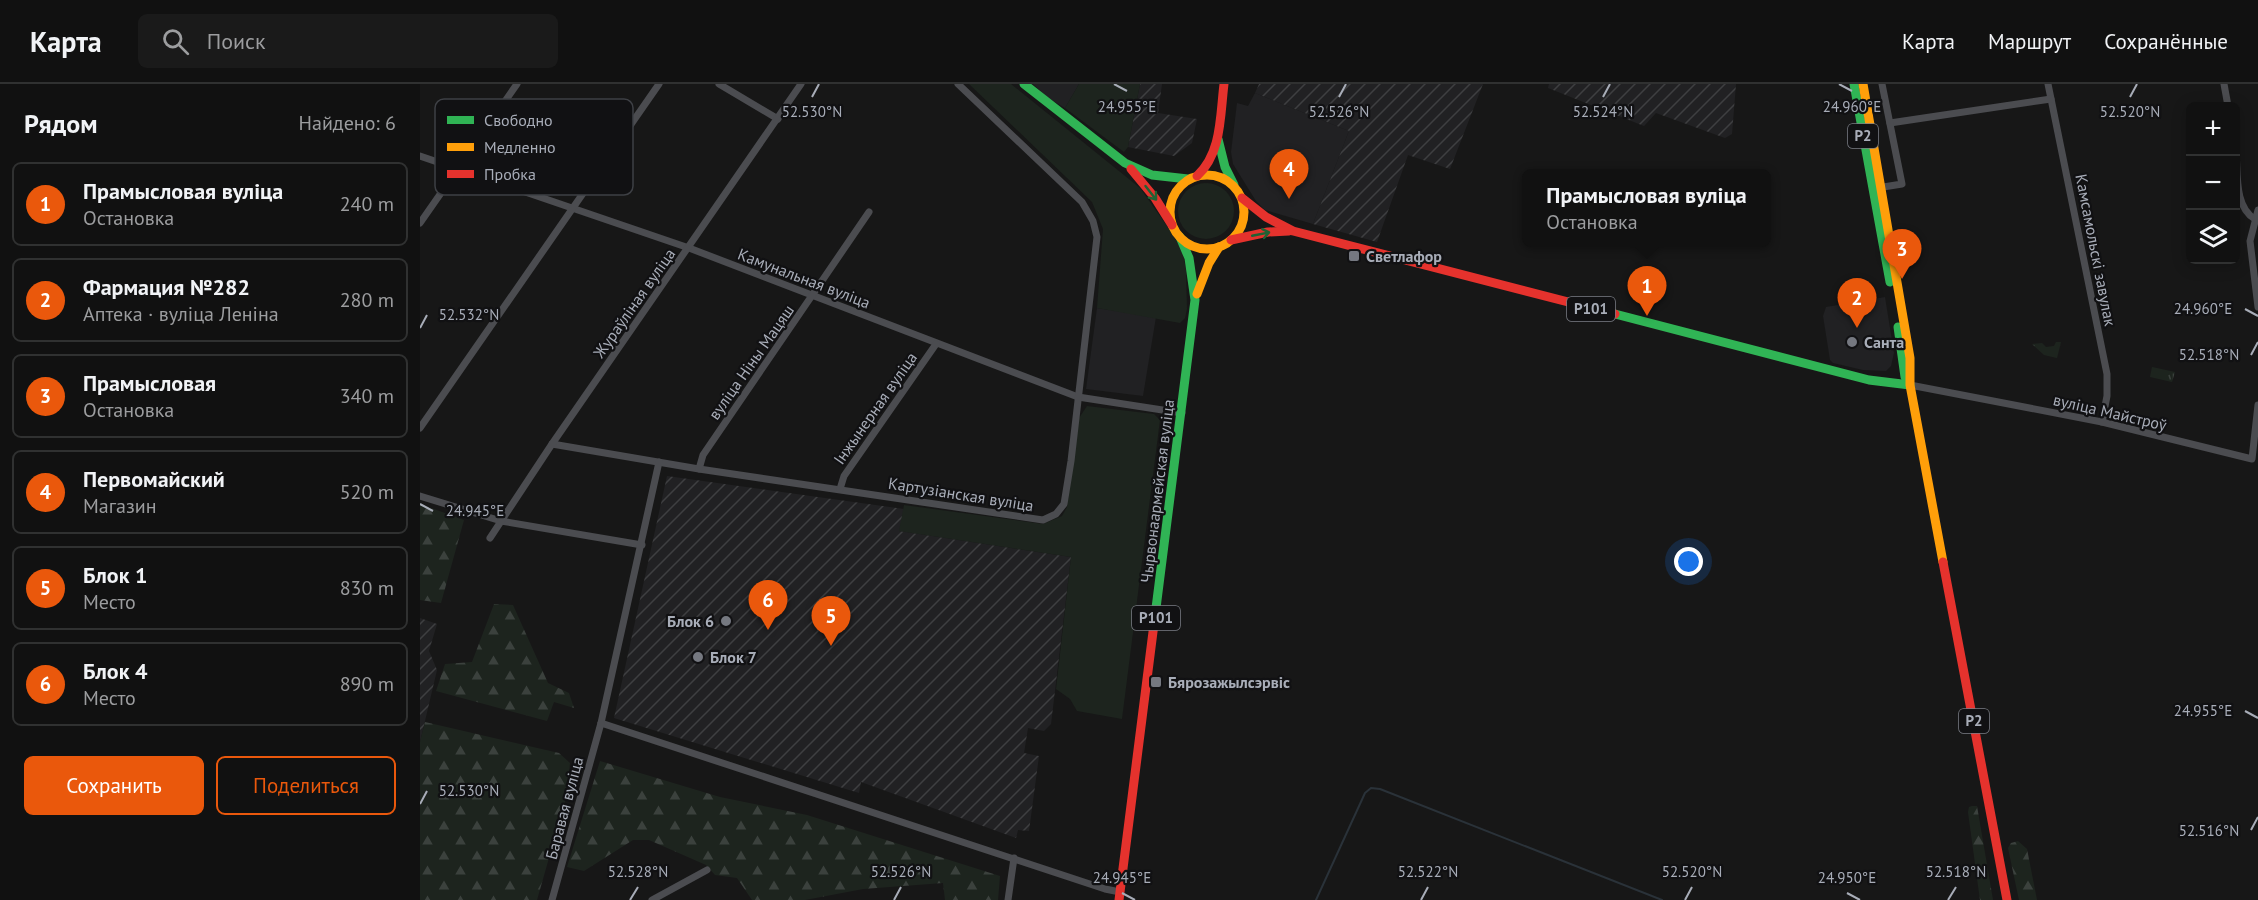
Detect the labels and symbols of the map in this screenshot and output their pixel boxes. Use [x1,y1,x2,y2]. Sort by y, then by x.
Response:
text: 24.955°E [1098,97,1156,116]
text: 24.960°E [1823,97,1881,116]
legend [435,99,633,195]
text: 52.530°N [782,102,842,121]
text: 52.526°N [1309,102,1369,121]
text: 52.524°N [1573,102,1633,121]
text: 52.520°N [2100,102,2160,121]
text: Свободно [484,110,553,130]
road number: Р2 [1848,124,1878,148]
text: Медленно [484,137,556,157]
pin: 4 [1270,150,1308,199]
text: Пробка [484,164,536,184]
street label: Камсамольскі завулак [2071,172,2121,328]
one-way arrow [1144,185,1157,201]
one-way arrow [1251,228,1271,239]
pin: 3 [1882,230,1922,279]
street label: Жураўліная вуліца [588,244,679,362]
street label: Камунальная вуліца [735,244,873,312]
place label: Светлафор [1366,246,1442,266]
marker: Светлафор [1347,249,1361,263]
pin: 1 [1628,266,1666,316]
pin: 2 [1838,278,1876,328]
road number: Р101 [1567,297,1615,321]
text: 24.960°E [2174,299,2232,318]
street label: вуліца Ніны Мацяш [704,301,798,423]
text: 52.532°N [439,305,499,324]
place label: Санта [1864,332,1904,352]
marker: Санта [1845,335,1859,349]
text: 52.518°N [2179,345,2239,364]
street label: Інжынерная вуліца [829,348,921,468]
street label: вуліца Майстроў [2051,389,2169,435]
street label: Чырвонаармейская вуліца [1136,398,1178,584]
street label: Картузіанская вуліца [887,473,1035,515]
text: 24.945°E [446,501,504,520]
your location [1674,547,1703,576]
pin: 6 [748,580,788,630]
pin: 5 [812,596,850,646]
road number: Р101 [1132,606,1180,630]
place label: Блок 6 [667,611,714,631]
marker: Блок 6 [719,614,733,628]
place label: Блок 7 [710,647,757,667]
marker: Блок 7 [691,650,705,664]
place label: Бярозажылсэрвіс [1168,672,1290,692]
marker: Бярозажылсэрвіс [1149,675,1163,689]
text: 24.955°E [2174,701,2232,720]
road number: Р2 [1959,709,1989,733]
street label: Баравая вуліца [541,755,587,861]
text: 52.530°N [439,781,499,800]
text: 52.516°N [2179,821,2239,840]
text: 52.528°N [608,862,668,881]
text: 52.526°N [871,862,931,881]
text: 52.522°N [1398,862,1458,881]
text: 52.520°N [1662,862,1722,881]
text: 52.518°N [1926,862,1986,881]
text: 24.945°E [1093,868,1151,887]
text: 24.950°E [1818,868,1876,887]

